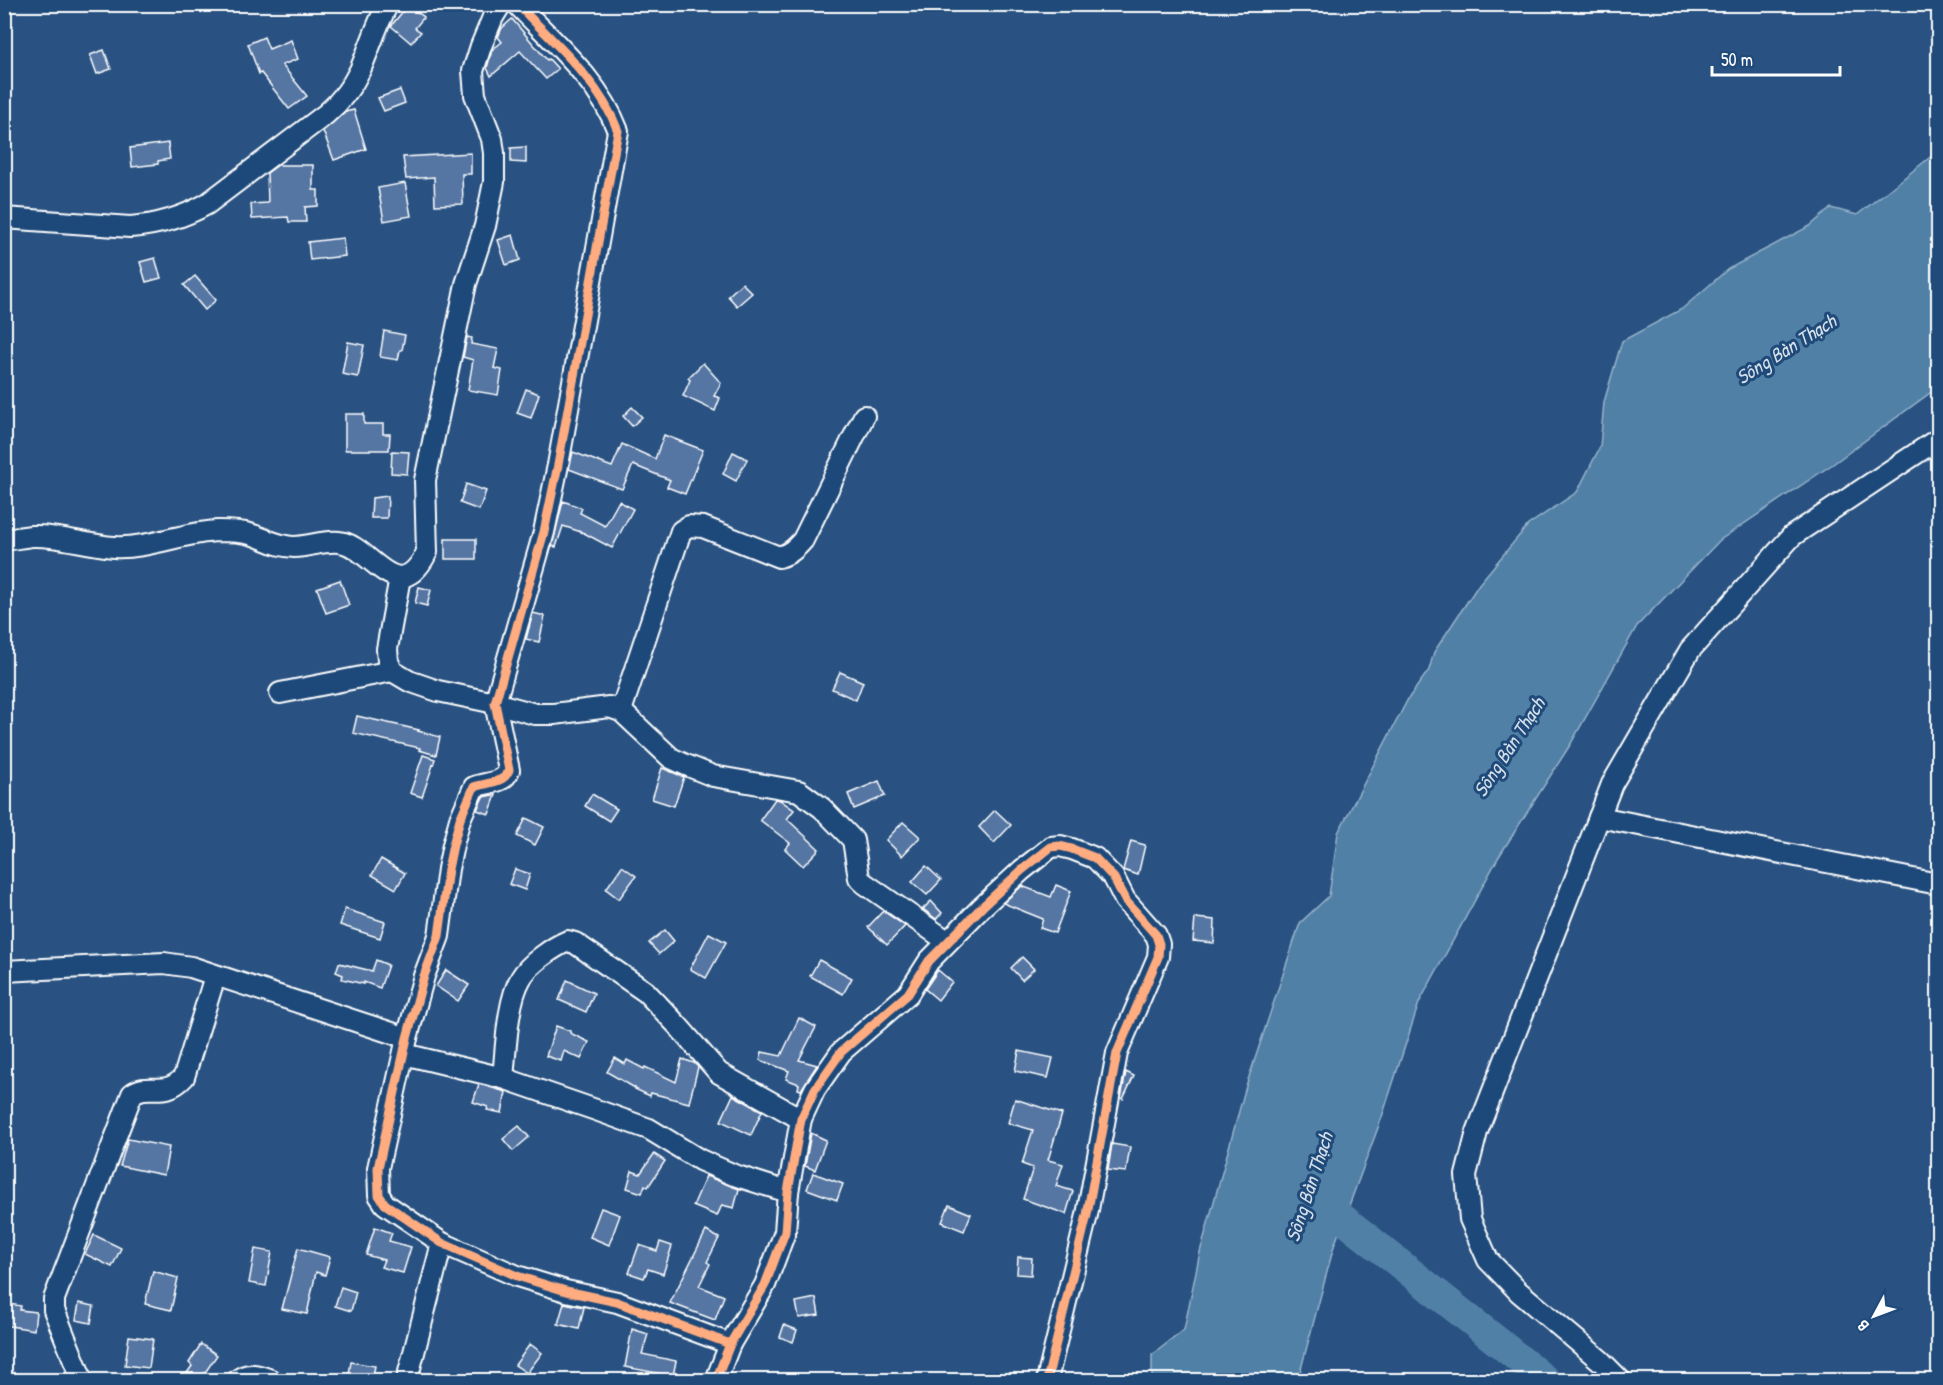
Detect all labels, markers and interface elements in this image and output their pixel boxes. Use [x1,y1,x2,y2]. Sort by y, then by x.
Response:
scale bar [1712,39,1840,77]
text: 50 m [1721,47,1753,72]
water label: Sông Bàn Thạch [1731,306,1843,391]
water label: Sông Bàn Thạch [1466,691,1552,802]
water label: Sông Bàn Thạch [1278,1127,1340,1245]
north arrow [1844,1286,1904,1346]
text: B [1852,1316,1874,1336]

